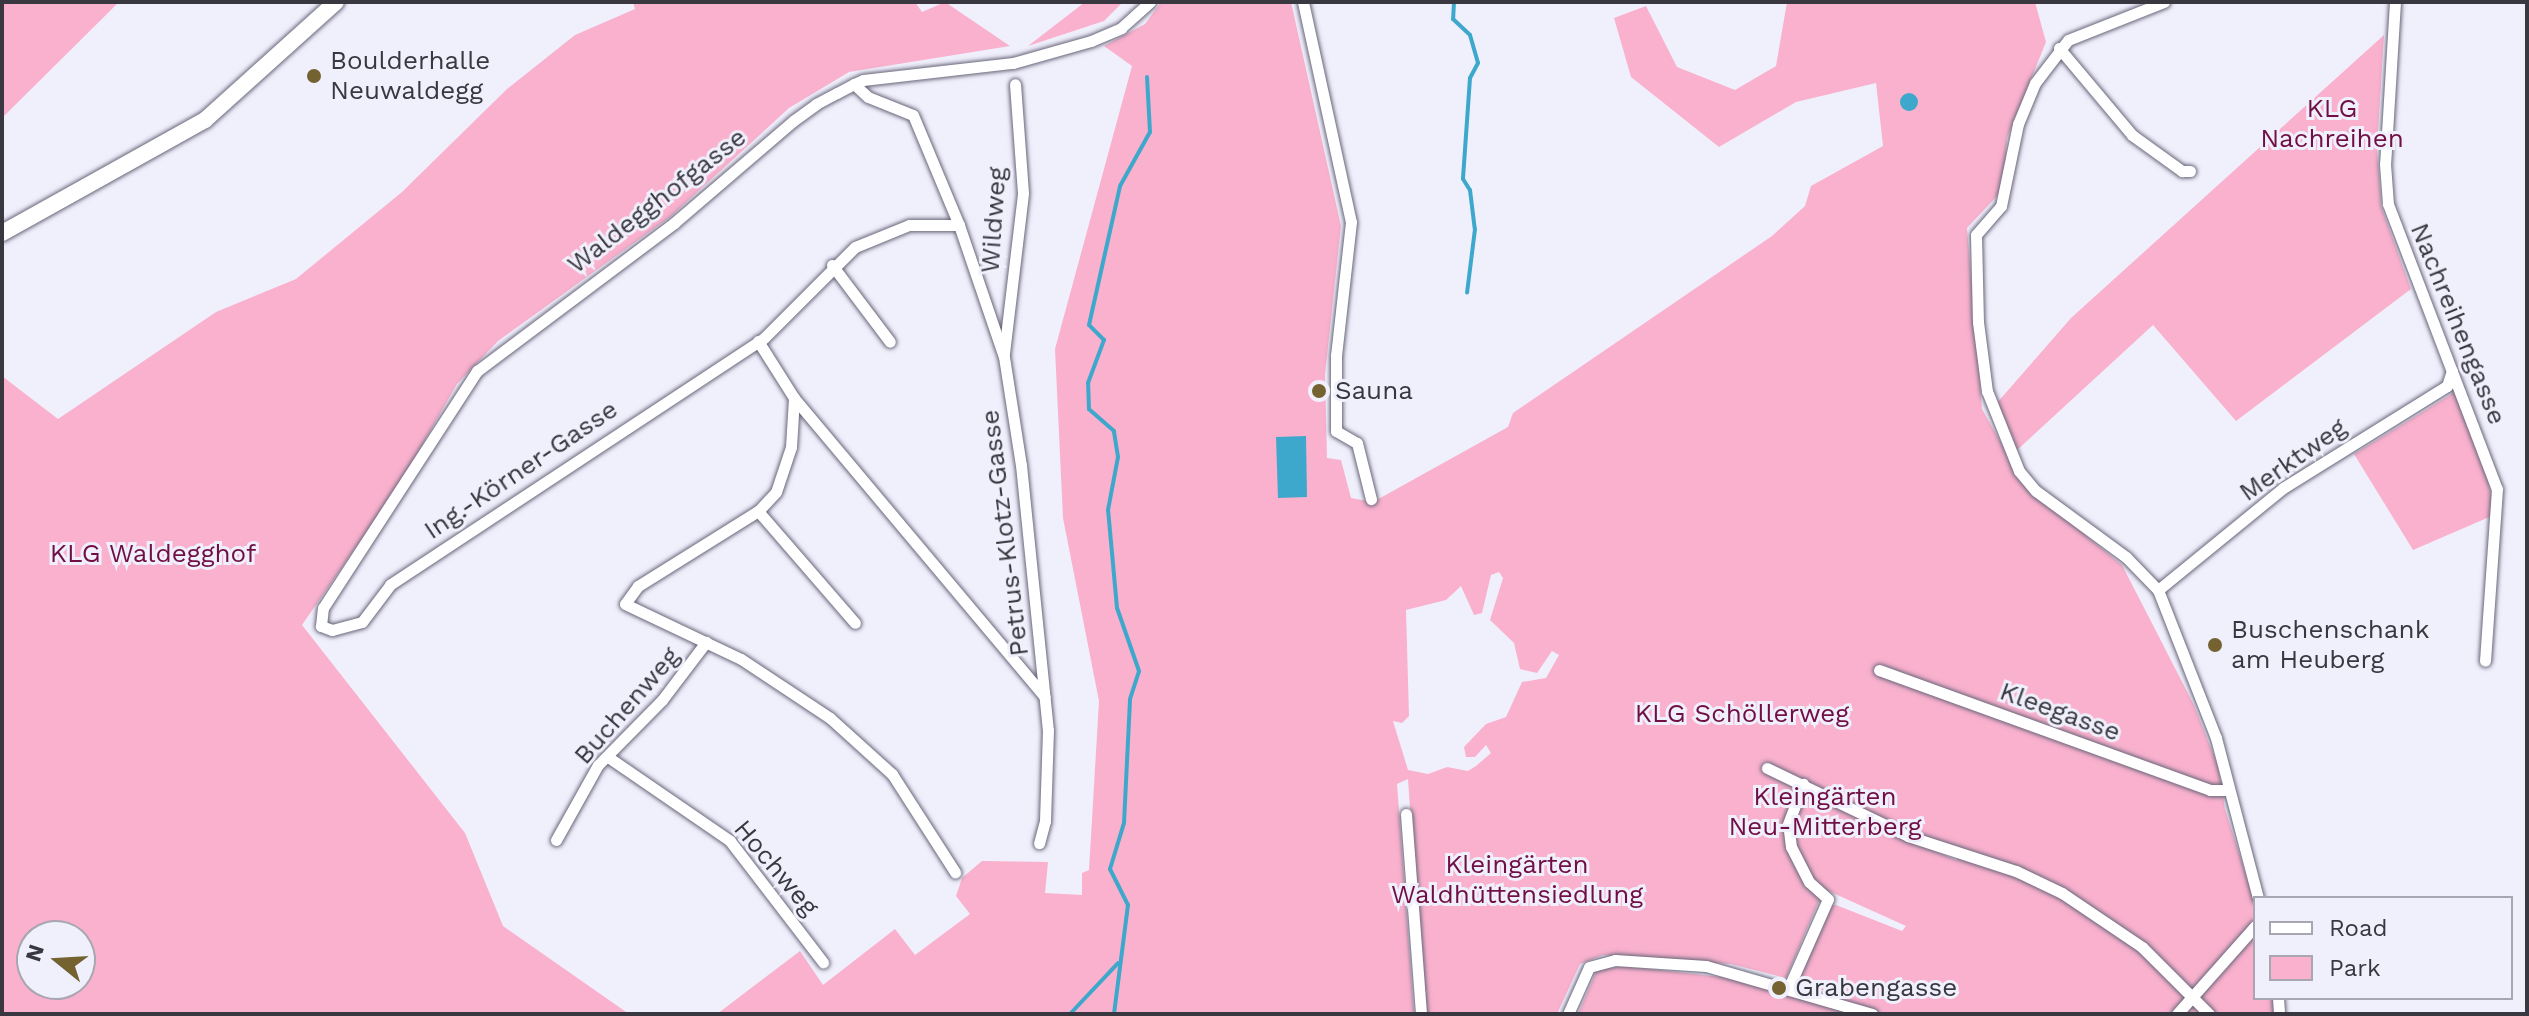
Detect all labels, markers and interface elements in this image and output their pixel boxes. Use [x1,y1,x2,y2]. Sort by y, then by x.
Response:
place label: Boulderhalle Neuwaldegg [330,45,490,106]
marker: Boulderhalle Neuwaldegg [305,67,323,85]
park label: KLG Nachreihen [2260,93,2404,154]
street label: Waldegghofgasse [562,122,752,280]
street label: Wildweg [975,166,1013,274]
street label: Nachreihengasse [2403,219,2513,429]
place label: Sauna [1335,375,1413,407]
marker: Sauna [1310,382,1328,400]
street label: Ing.-Körner-Gasse [418,394,624,546]
street label: Petrus-Klotz-Gasse [974,408,1036,658]
street label: Merktweg [2234,412,2352,508]
park label: KLG Waldegghof [50,538,256,570]
place label: Buschenschank am Heuberg [2231,614,2429,676]
marker: Buschenschank am Heuberg [2206,636,2224,654]
street label: Buchenweg [568,641,686,771]
street label: Kleegasse [1995,676,2125,748]
park label: KLG Schöllerweg [1635,698,1849,730]
park label: Kleingärten Neu-Mitterberg [1728,781,1922,842]
street label: Hochweg [727,814,825,922]
park label: Kleingärten Waldhüttensiedlung [1391,849,1643,910]
legend [2253,896,2513,1000]
text: Road [2329,914,2388,942]
north arrow [16,920,96,1000]
text: N [20,941,49,965]
text: Park [2329,954,2381,982]
place label: Grabengasse [1795,972,1957,1004]
marker: Grabengasse [1770,979,1788,997]

